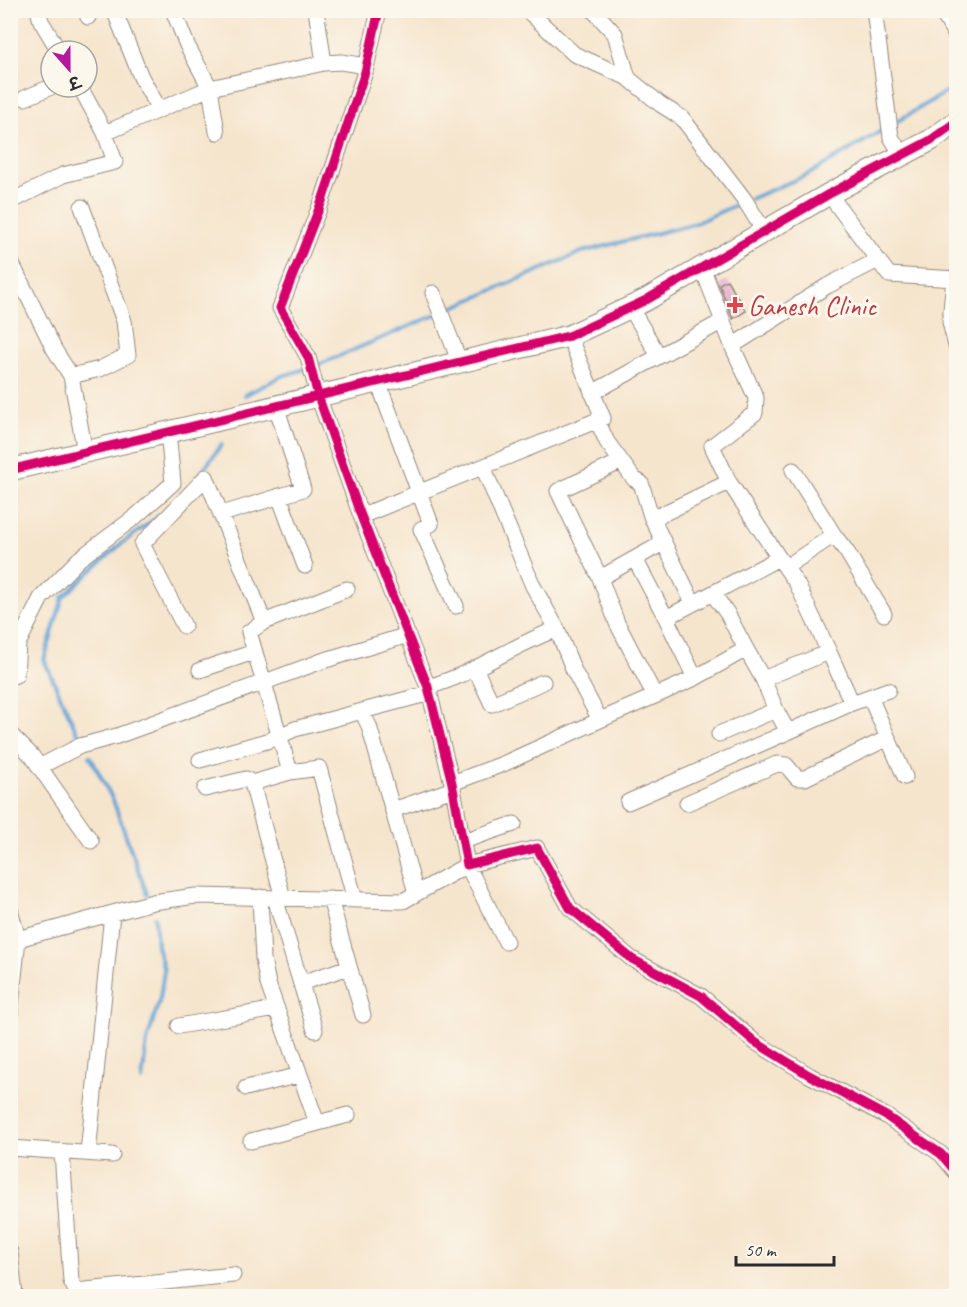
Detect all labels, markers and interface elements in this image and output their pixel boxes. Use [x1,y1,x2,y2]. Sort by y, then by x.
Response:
north arrow [39,39,99,99]
text: उ [64,70,84,94]
place label: Ganesh Clinic [748,288,878,323]
marker: Ganesh Clinic [726,296,744,314]
scale bar [736,1229,834,1267]
text: 50 m [745,1239,778,1261]

